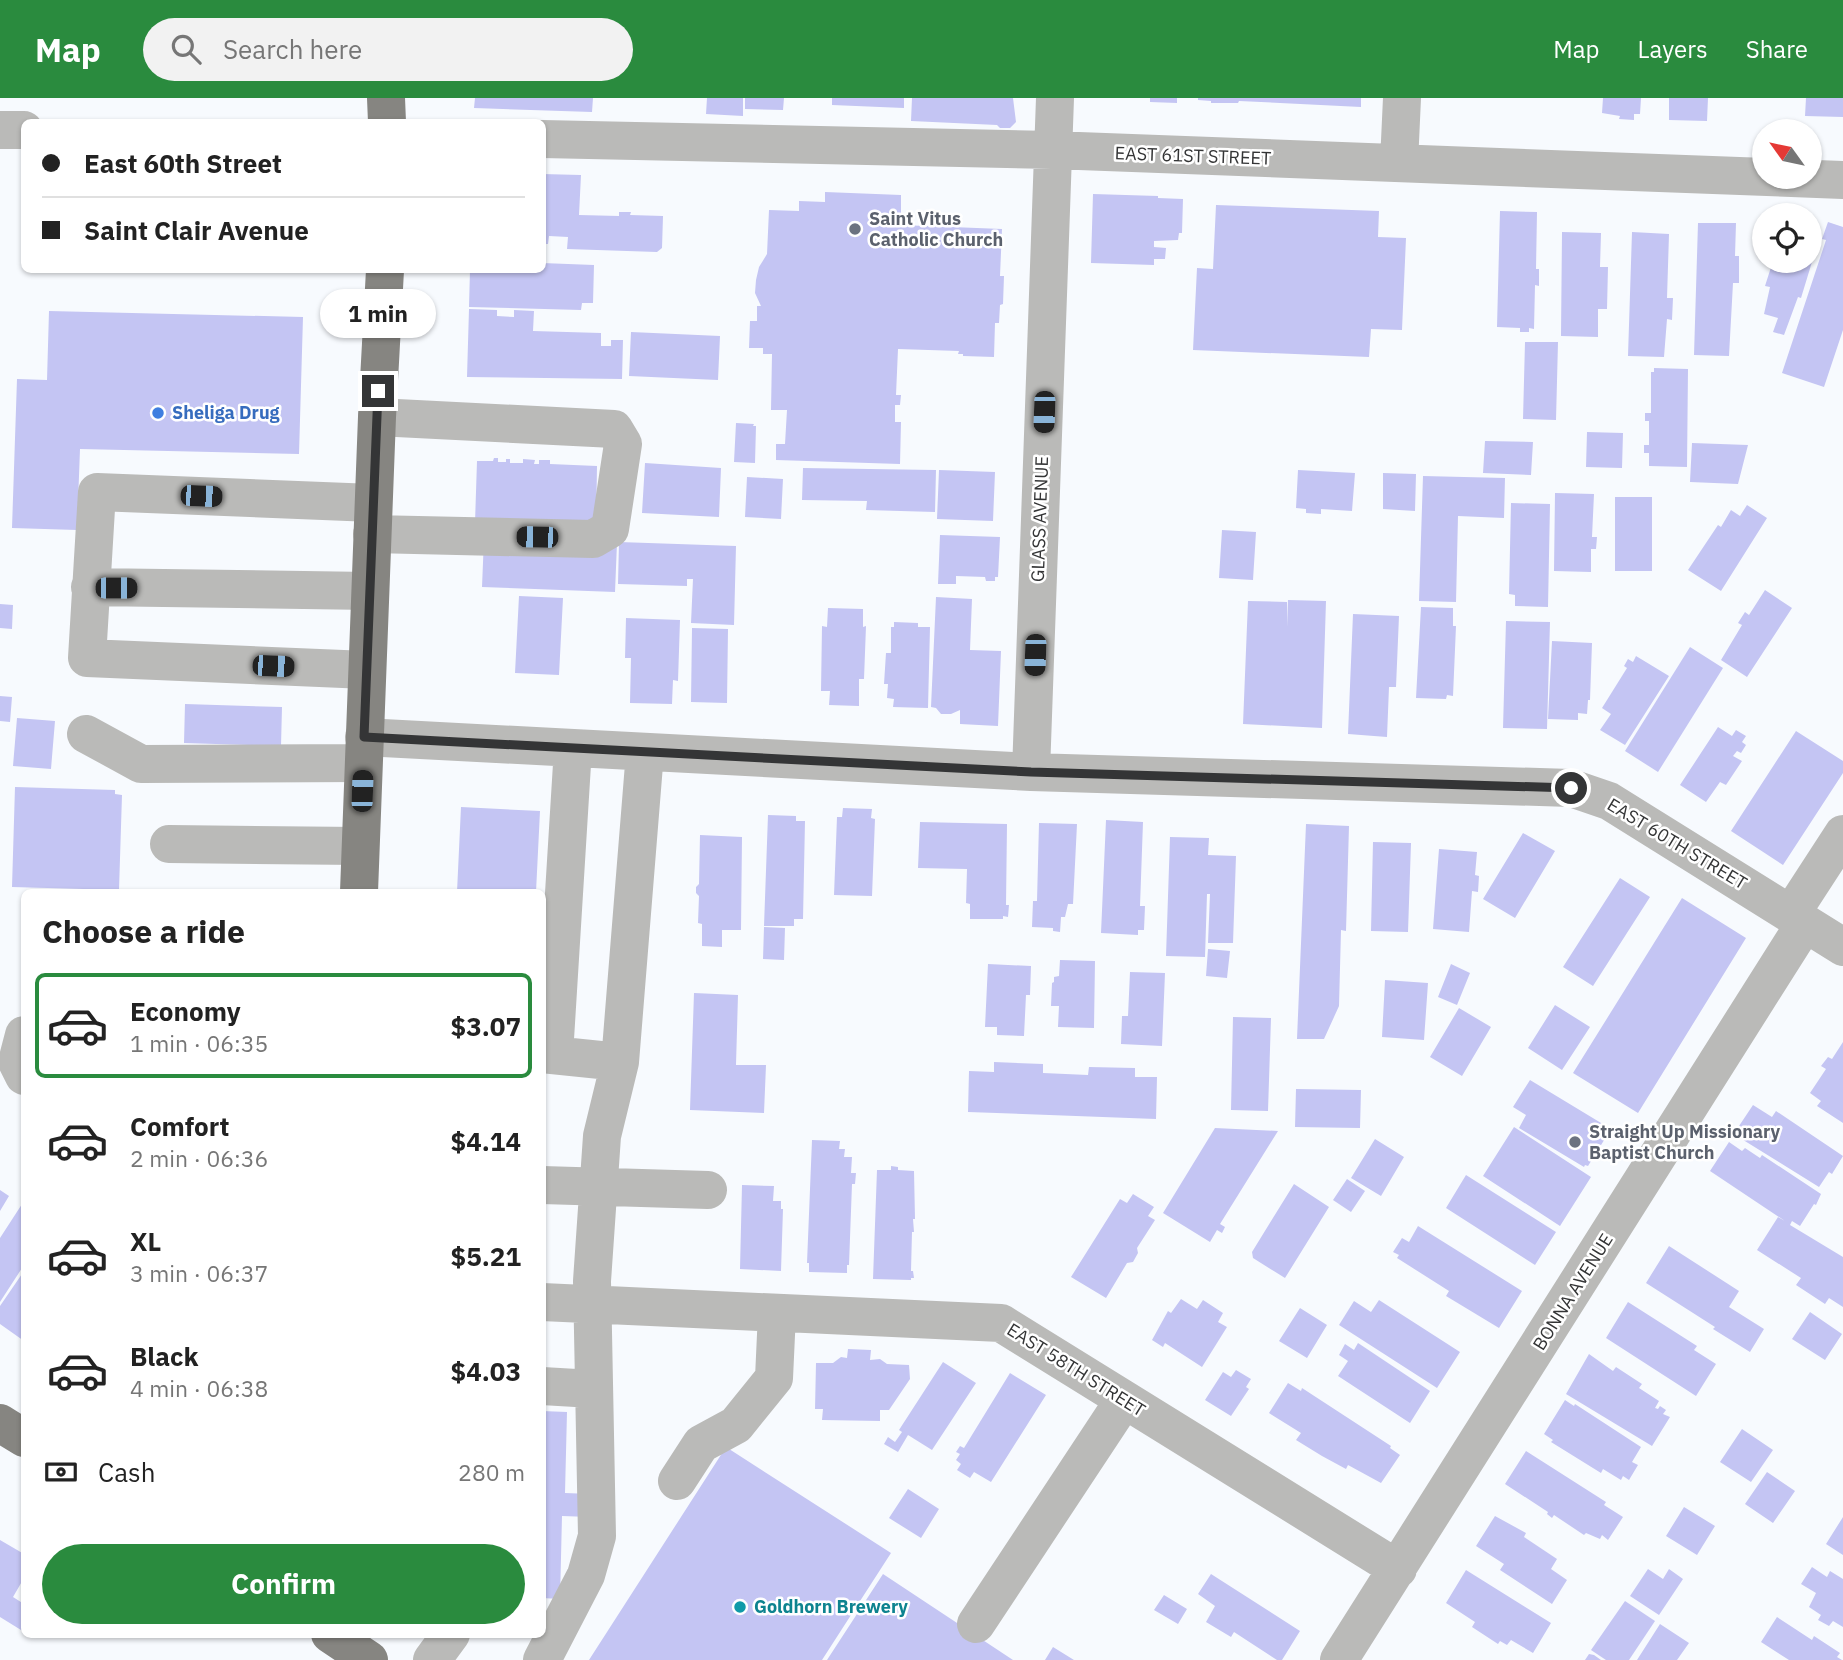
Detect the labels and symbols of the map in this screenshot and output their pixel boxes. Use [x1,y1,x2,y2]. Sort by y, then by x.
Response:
north arrow [1752,119,1822,189]
street label: EAST 61ST STREET [1114,141,1272,170]
place label: Saint Vitus Catholic Church [869,207,1003,251]
marker: Saint Vitus Catholic Church [847,221,863,237]
callout: 1 min [320,289,436,338]
route end [362,375,394,407]
car [1033,391,1056,433]
place label: Sheliga Drug [172,401,280,424]
marker: Sheliga Drug [150,405,166,421]
street label: GLASS AVENUE [1026,456,1053,582]
car [180,485,223,507]
car [516,526,559,548]
car [96,578,138,599]
car [1024,634,1047,676]
car [252,655,295,677]
car [351,770,374,812]
route start [1555,772,1587,804]
street label: EAST 60TH STREET [1603,793,1751,894]
place label: Straight Up Missionary Baptist Church [1589,1120,1781,1164]
marker: Straight Up Missionary Baptist Church [1567,1134,1583,1150]
street label: BONNA AVENUE [1527,1229,1618,1354]
street label: EAST 58TH STREET [1003,1318,1150,1421]
place label: Goldhorn Brewery [754,1595,908,1618]
marker: Goldhorn Brewery [732,1599,748,1615]

